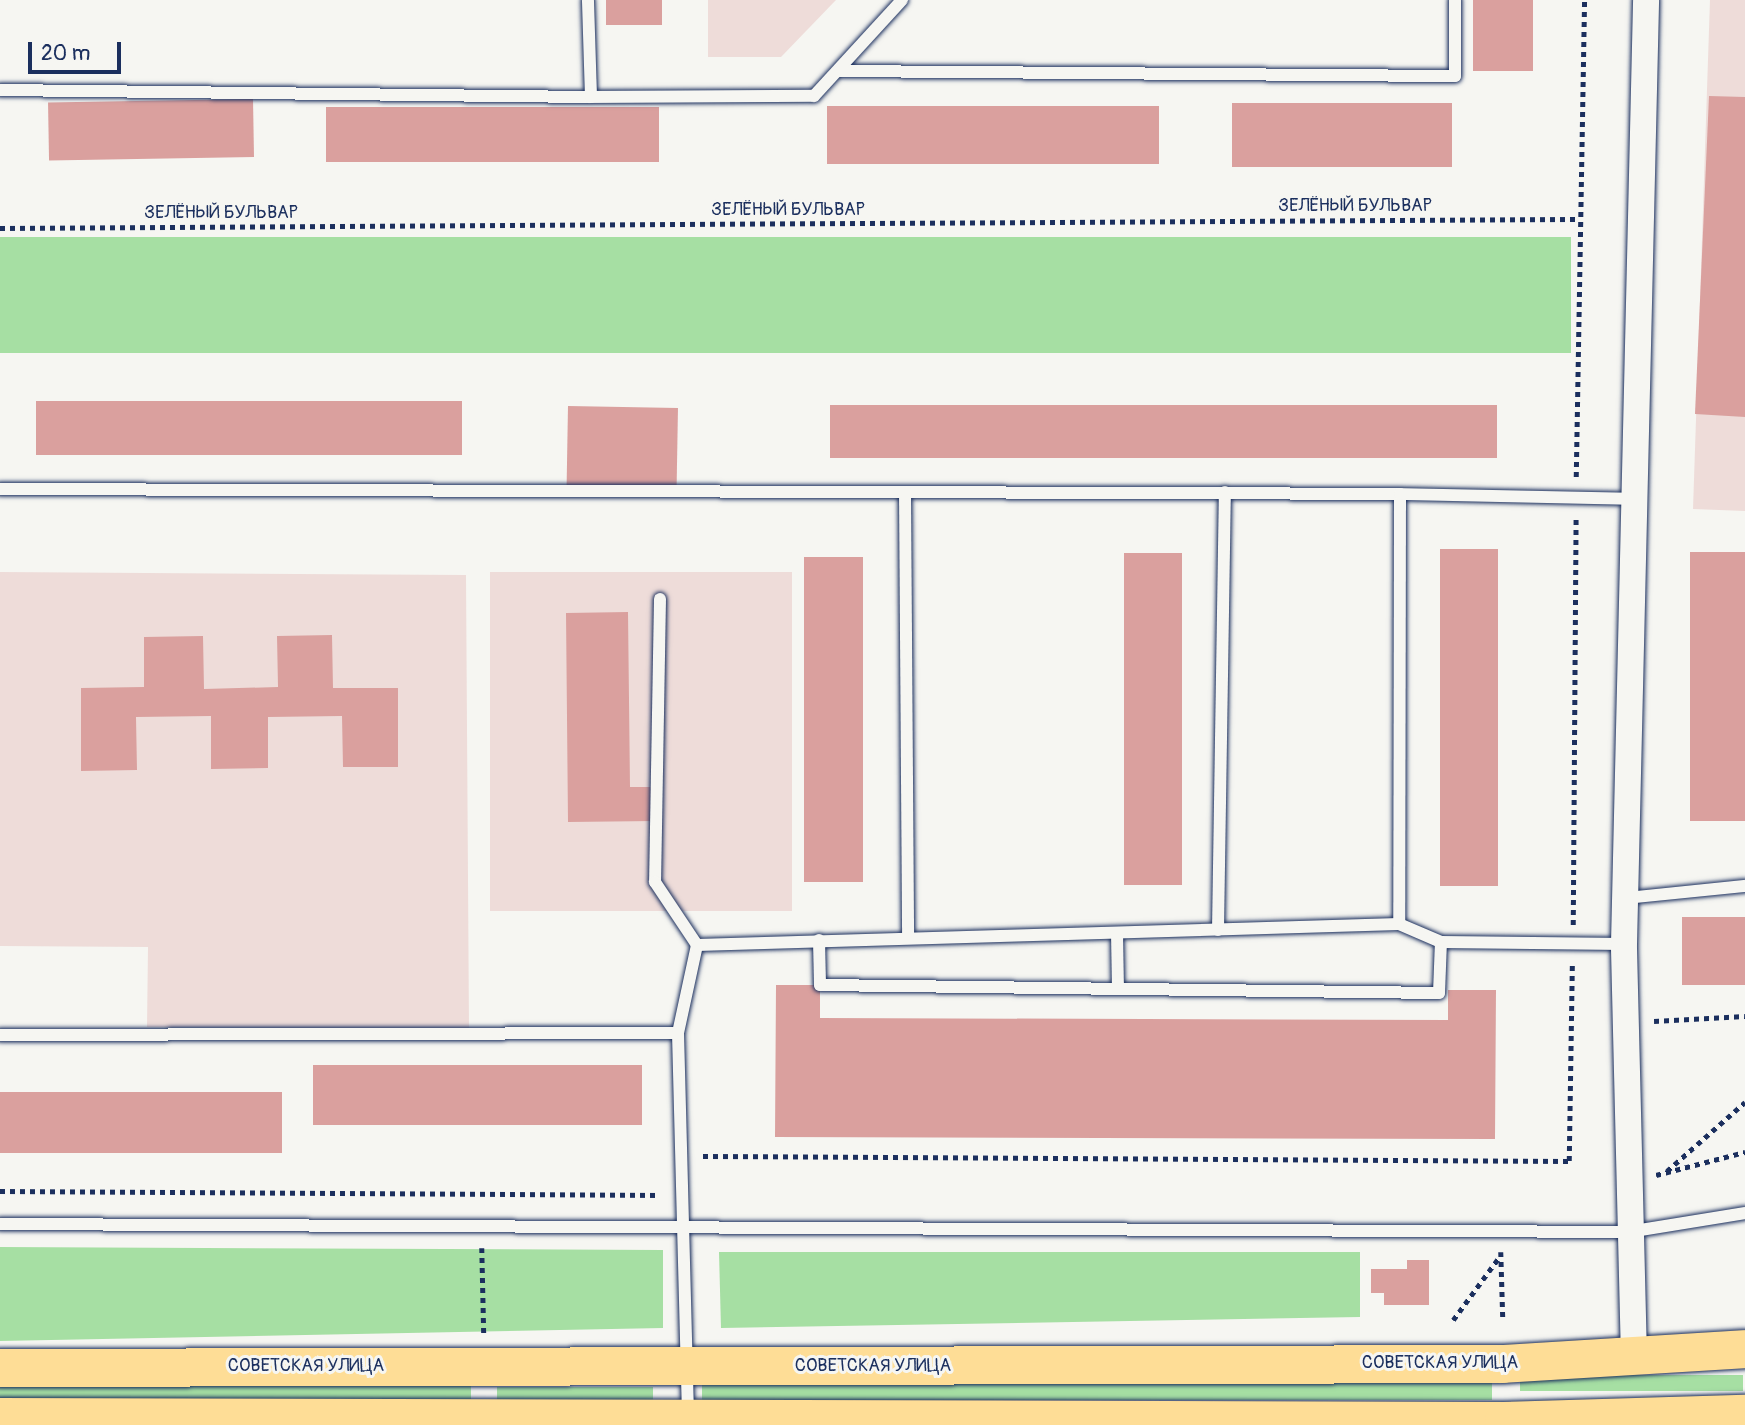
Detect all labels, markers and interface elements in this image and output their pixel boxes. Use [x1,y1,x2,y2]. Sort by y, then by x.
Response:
scale bar [32,28,124,72]
text: 20 m [41,40,90,67]
street label: ЗЕЛЁНЫЙ БУЛЬВАР [1278,195,1432,217]
street label: ЗЕЛЁНЫЙ БУЛЬВАР [711,199,865,221]
street label: ЗЕЛЁНЫЙ БУЛЬВАР [144,202,298,224]
street label: СОВЕТСКАЯ УЛИЦА [1362,1352,1518,1374]
street label: СОВЕТСКАЯ УЛИЦА [228,1355,384,1377]
street label: СОВЕТСКАЯ УЛИЦА [795,1355,951,1377]

